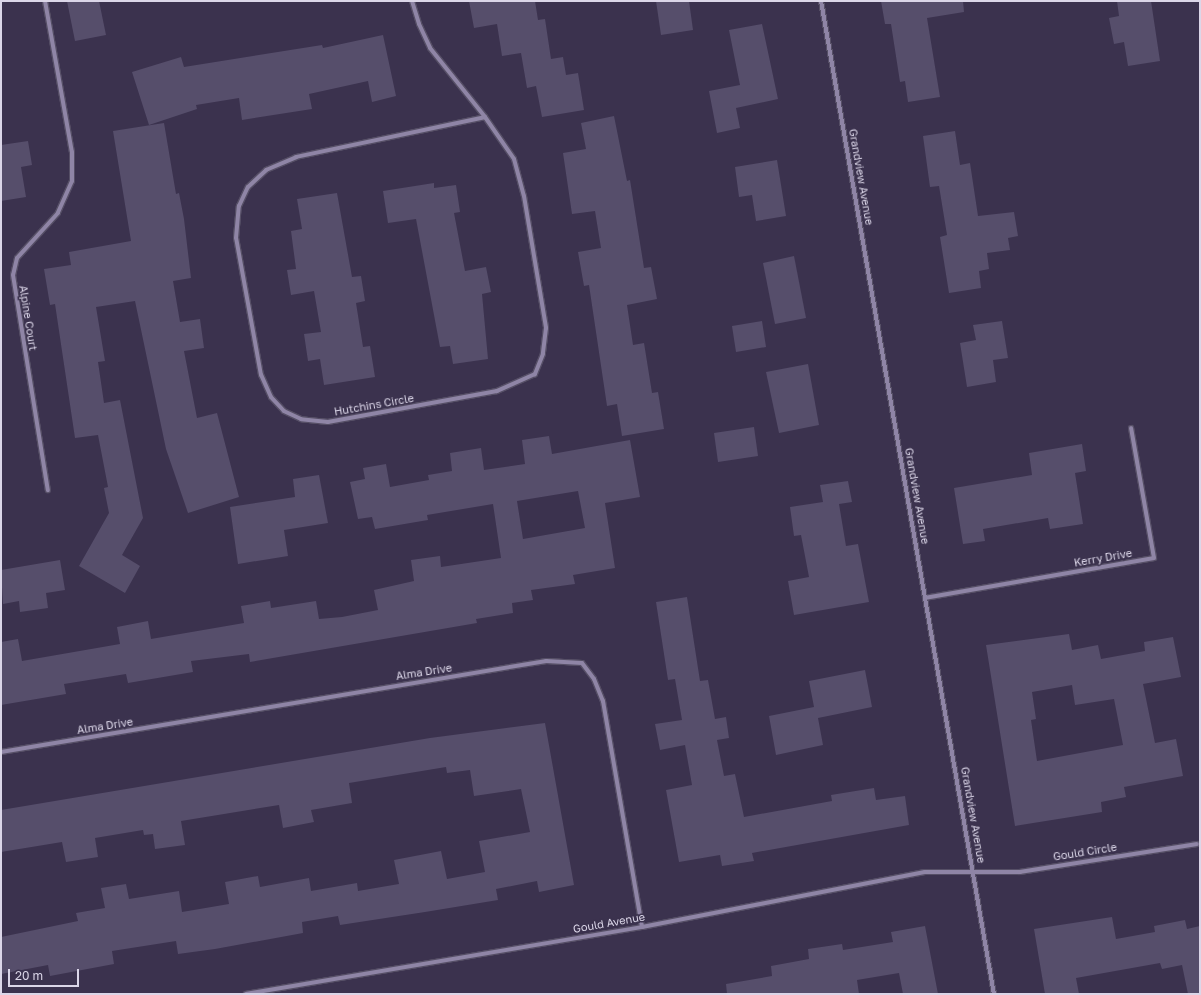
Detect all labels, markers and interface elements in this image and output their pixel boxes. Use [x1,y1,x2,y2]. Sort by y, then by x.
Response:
street label: Grandview Avenue [846,128,876,226]
street label: Alpine Court [16,284,40,352]
street label: Hutchins Circle [333,391,415,419]
street label: Grandview Avenue [902,447,932,545]
street label: Kerry Drive [1073,546,1133,570]
street label: Alma Drive [395,661,453,683]
street label: Alma Drive [76,715,134,737]
street label: Grandview Avenue [958,766,988,864]
street label: Gould Circle [1052,840,1118,864]
street label: Gould Avenue [572,910,646,936]
scale bar [10,961,81,987]
text: 20 m [15,968,43,983]

